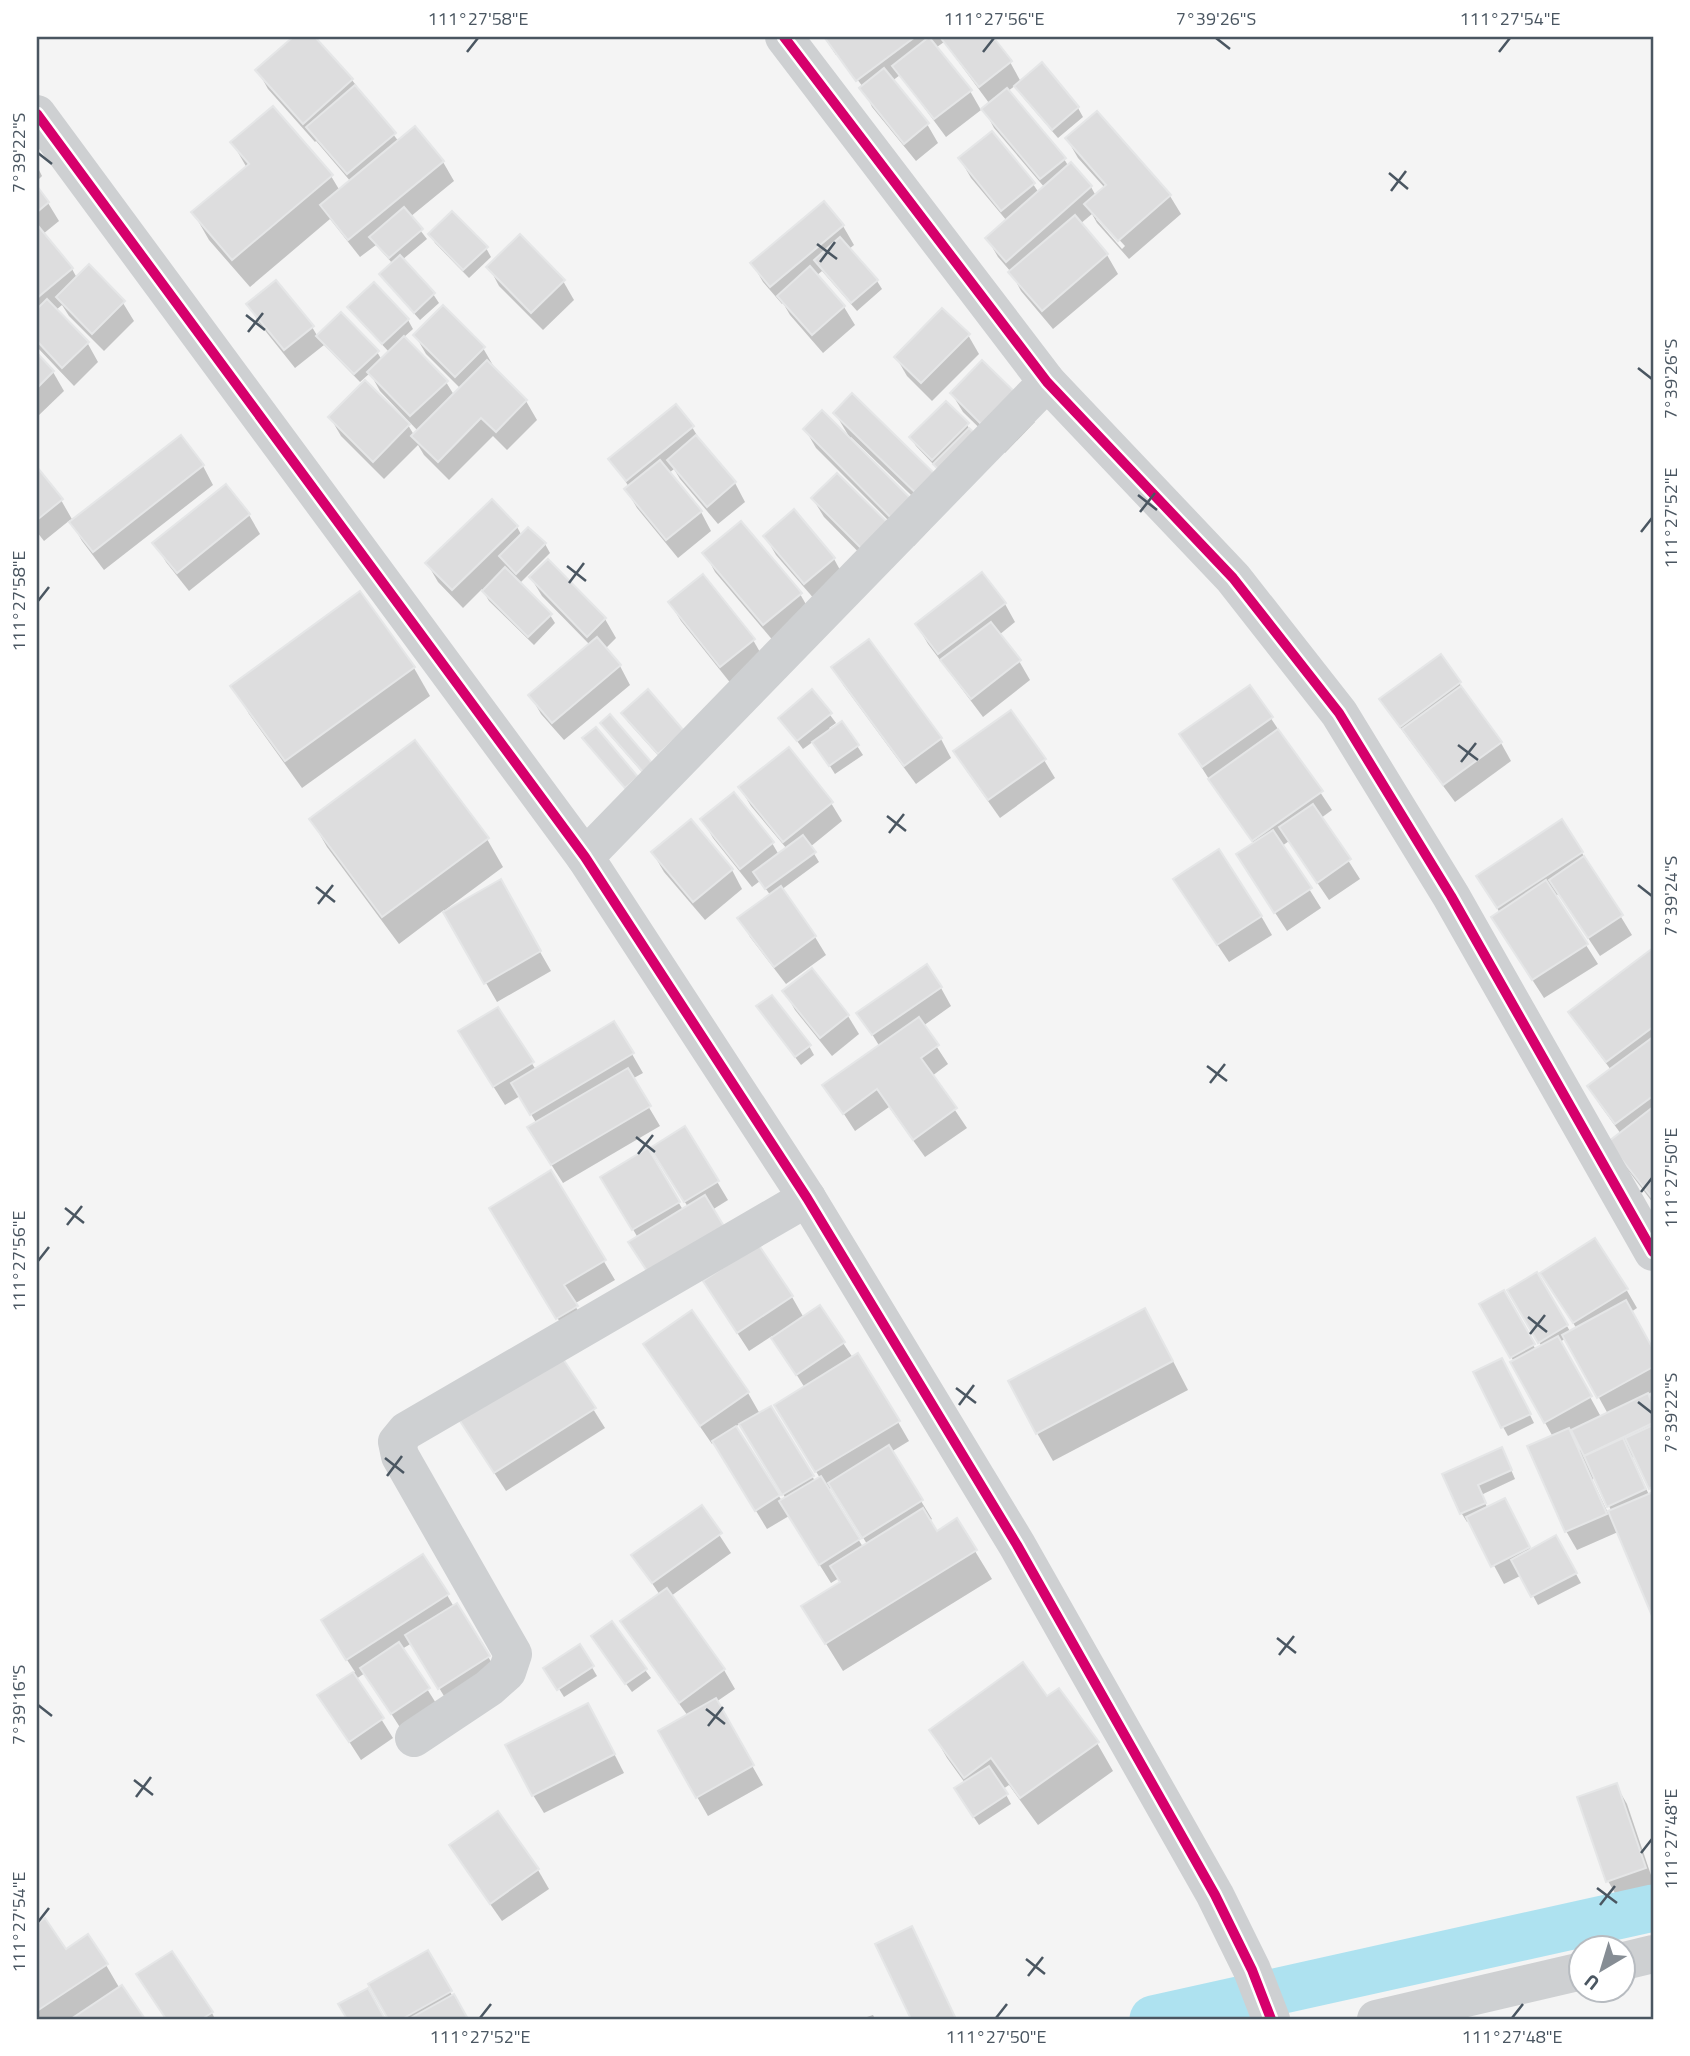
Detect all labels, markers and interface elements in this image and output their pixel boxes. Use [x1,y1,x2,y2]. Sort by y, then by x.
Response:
text: 111°27'58"E [427,5,529,32]
text: 111°27'56"E [943,5,1045,32]
text: 7°39'26"S [1176,5,1256,32]
text: 111°27'54"E [1459,5,1561,32]
text: 7°39'22"S [5,113,32,193]
text: 7°39'26"S [1657,339,1684,419]
text: 111°27'52"E [1657,467,1684,569]
text: 111°27'58"E [5,550,32,652]
text: 7°39'24"S [1657,856,1684,936]
text: 111°27'50"E [1657,1127,1684,1229]
text: 111°27'56"E [5,1210,32,1312]
text: 7°39'22"S [1657,1373,1684,1453]
text: 7°39'16"S [5,1665,32,1745]
text: 111°27'48"E [1657,1788,1684,1890]
text: 111°27'54"E [5,1871,32,1973]
north arrow [1568,1934,1638,2004]
text: U [1577,1968,1605,1998]
text: 111°27'52"E [429,2023,531,2050]
text: 111°27'50"E [945,2023,1047,2050]
text: 111°27'48"E [1461,2023,1563,2050]

